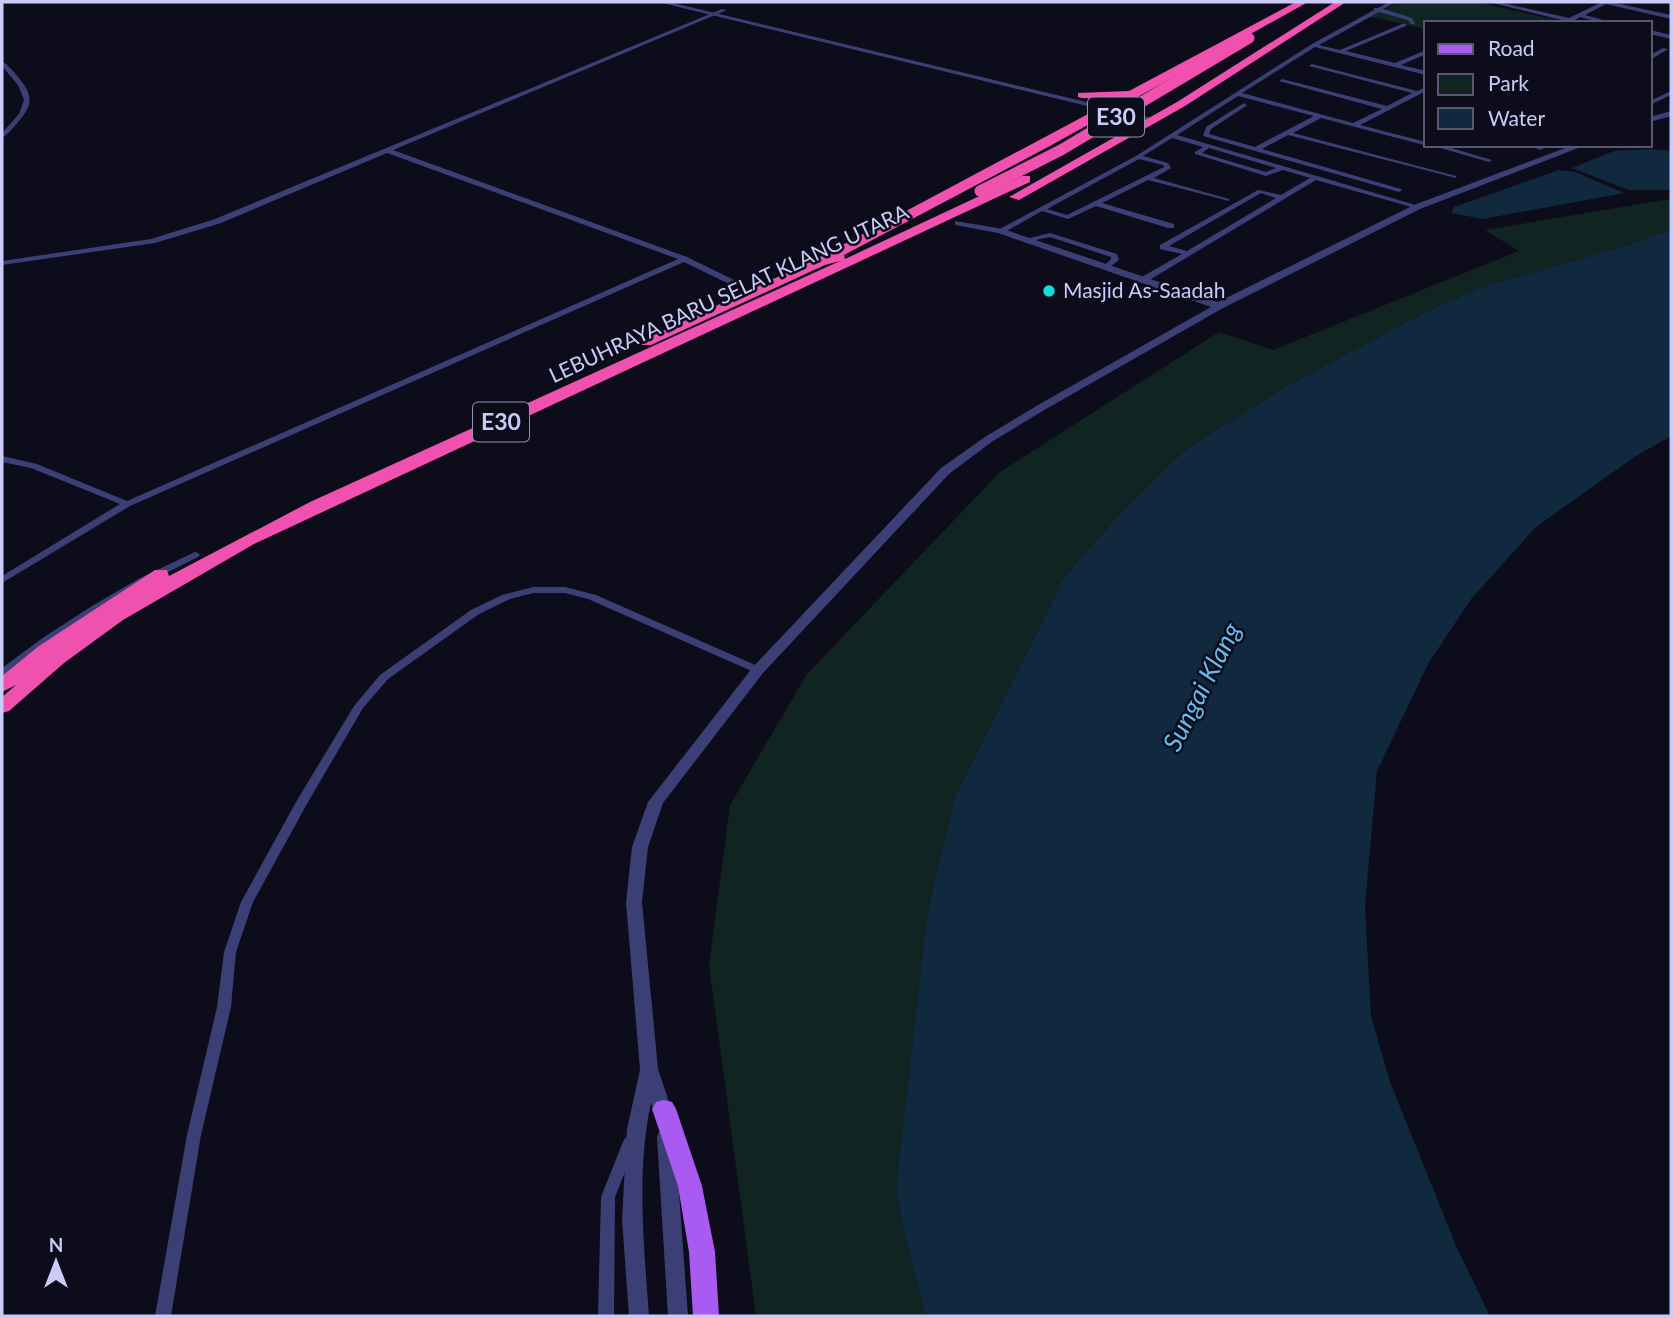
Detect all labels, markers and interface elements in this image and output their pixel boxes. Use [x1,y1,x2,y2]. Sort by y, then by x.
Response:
legend [1424,21,1652,147]
text: Road [1488,35,1535,60]
text: Park [1488,70,1529,95]
road number: E30 [1088,98,1144,136]
text: Water [1488,105,1545,130]
street label: LEBUHRAYA BARU SELAT KLANG UTARA [545,198,913,387]
place label: Masjid As-Saadah [1063,277,1225,302]
marker: Masjid As-Saadah [1041,283,1057,299]
road number: E30 [473,402,529,442]
water label: Sungai Klang [1155,617,1247,756]
north arrow [21,1227,91,1297]
text: N [49,1233,63,1256]

